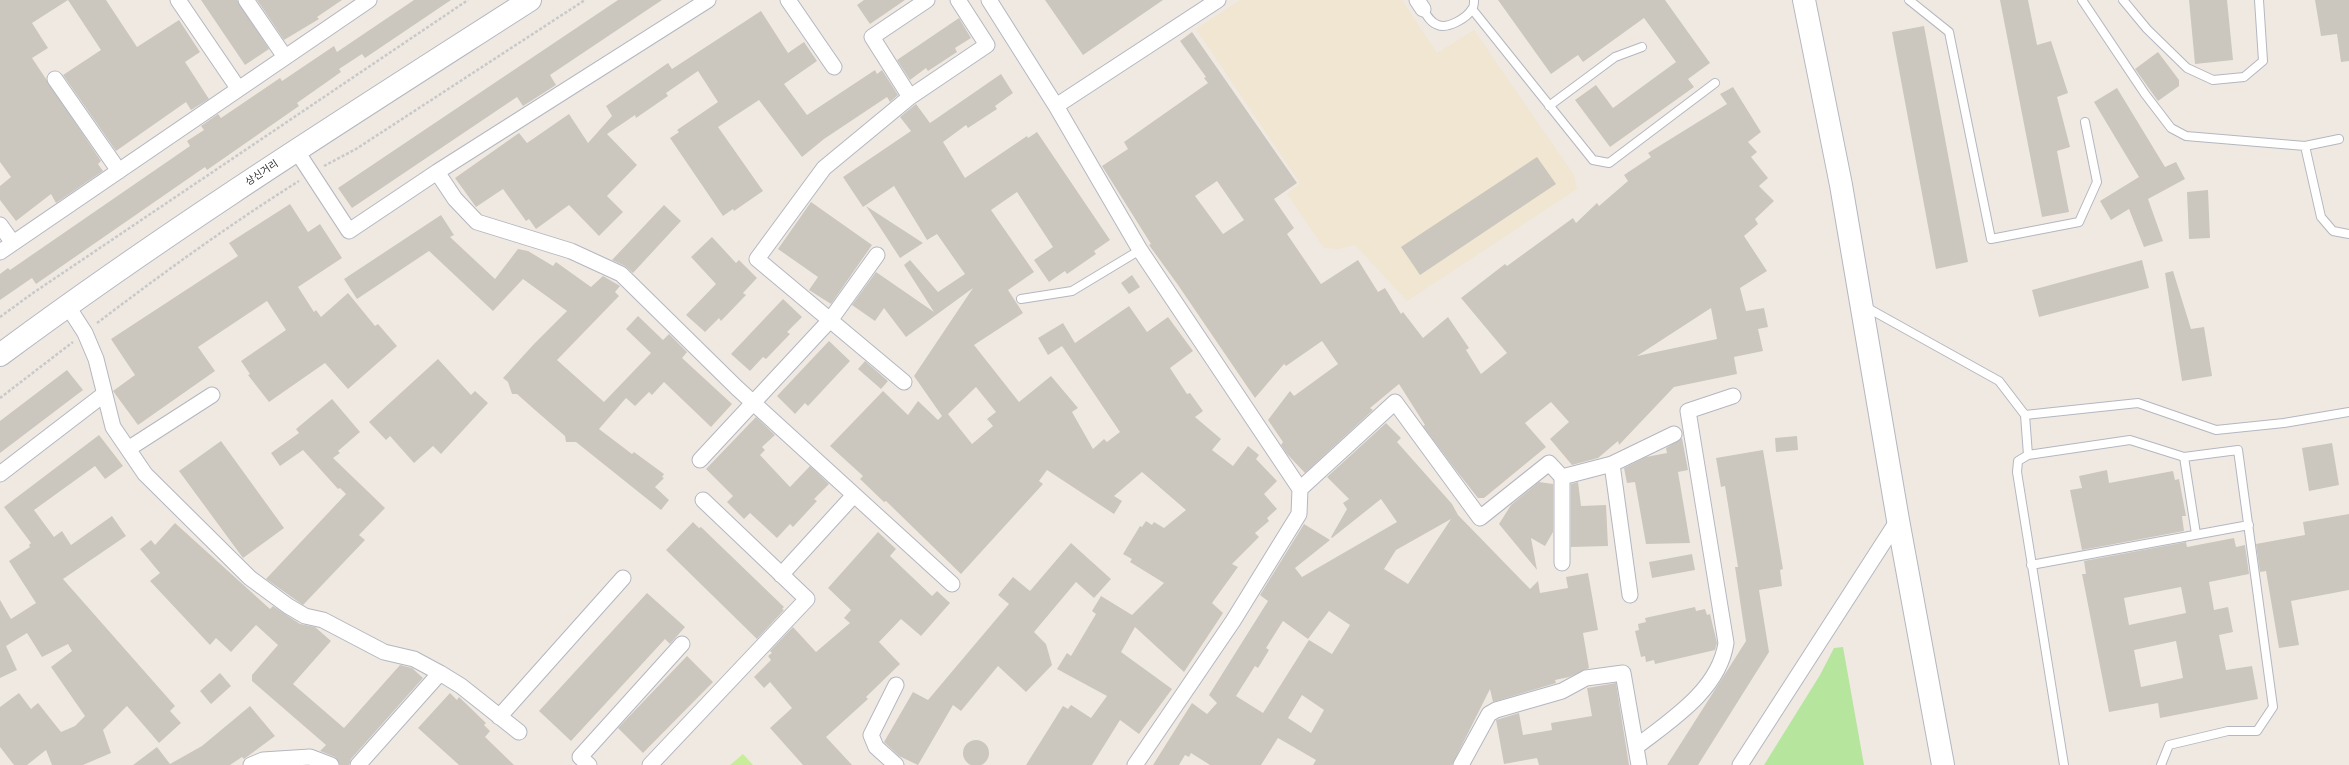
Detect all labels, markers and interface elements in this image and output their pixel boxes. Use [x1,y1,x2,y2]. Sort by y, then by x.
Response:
street label: 상신거리 [243,158,281,188]

